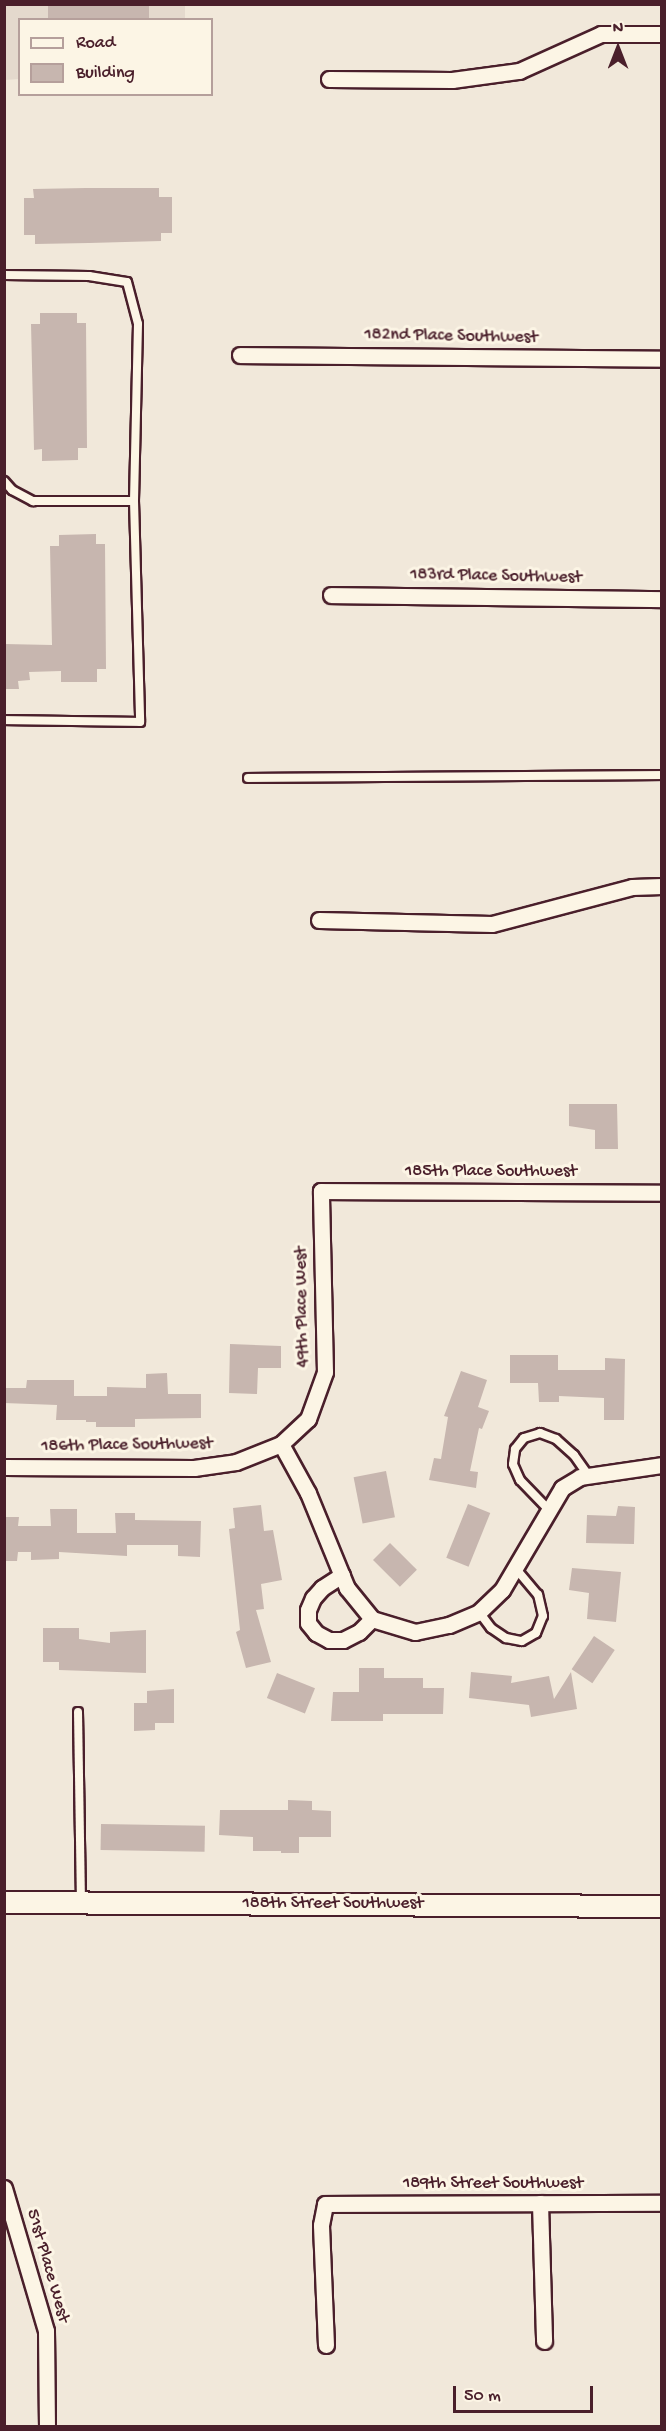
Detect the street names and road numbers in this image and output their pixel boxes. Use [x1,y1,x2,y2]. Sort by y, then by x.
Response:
street label: 182nd Place Southwest [364,325,538,349]
street label: 183rd Place Southwest [410,565,582,589]
street label: 185th Place Southwest [405,1161,577,1183]
street label: 49th Place West [291,1246,315,1368]
street label: 186th Place Southwest [41,1434,213,1458]
street label: 188th Street Southwest [243,1893,423,1915]
street label: 189th Street Southwest [403,2173,583,2195]
street label: 51st Place West [20,2207,74,2325]

